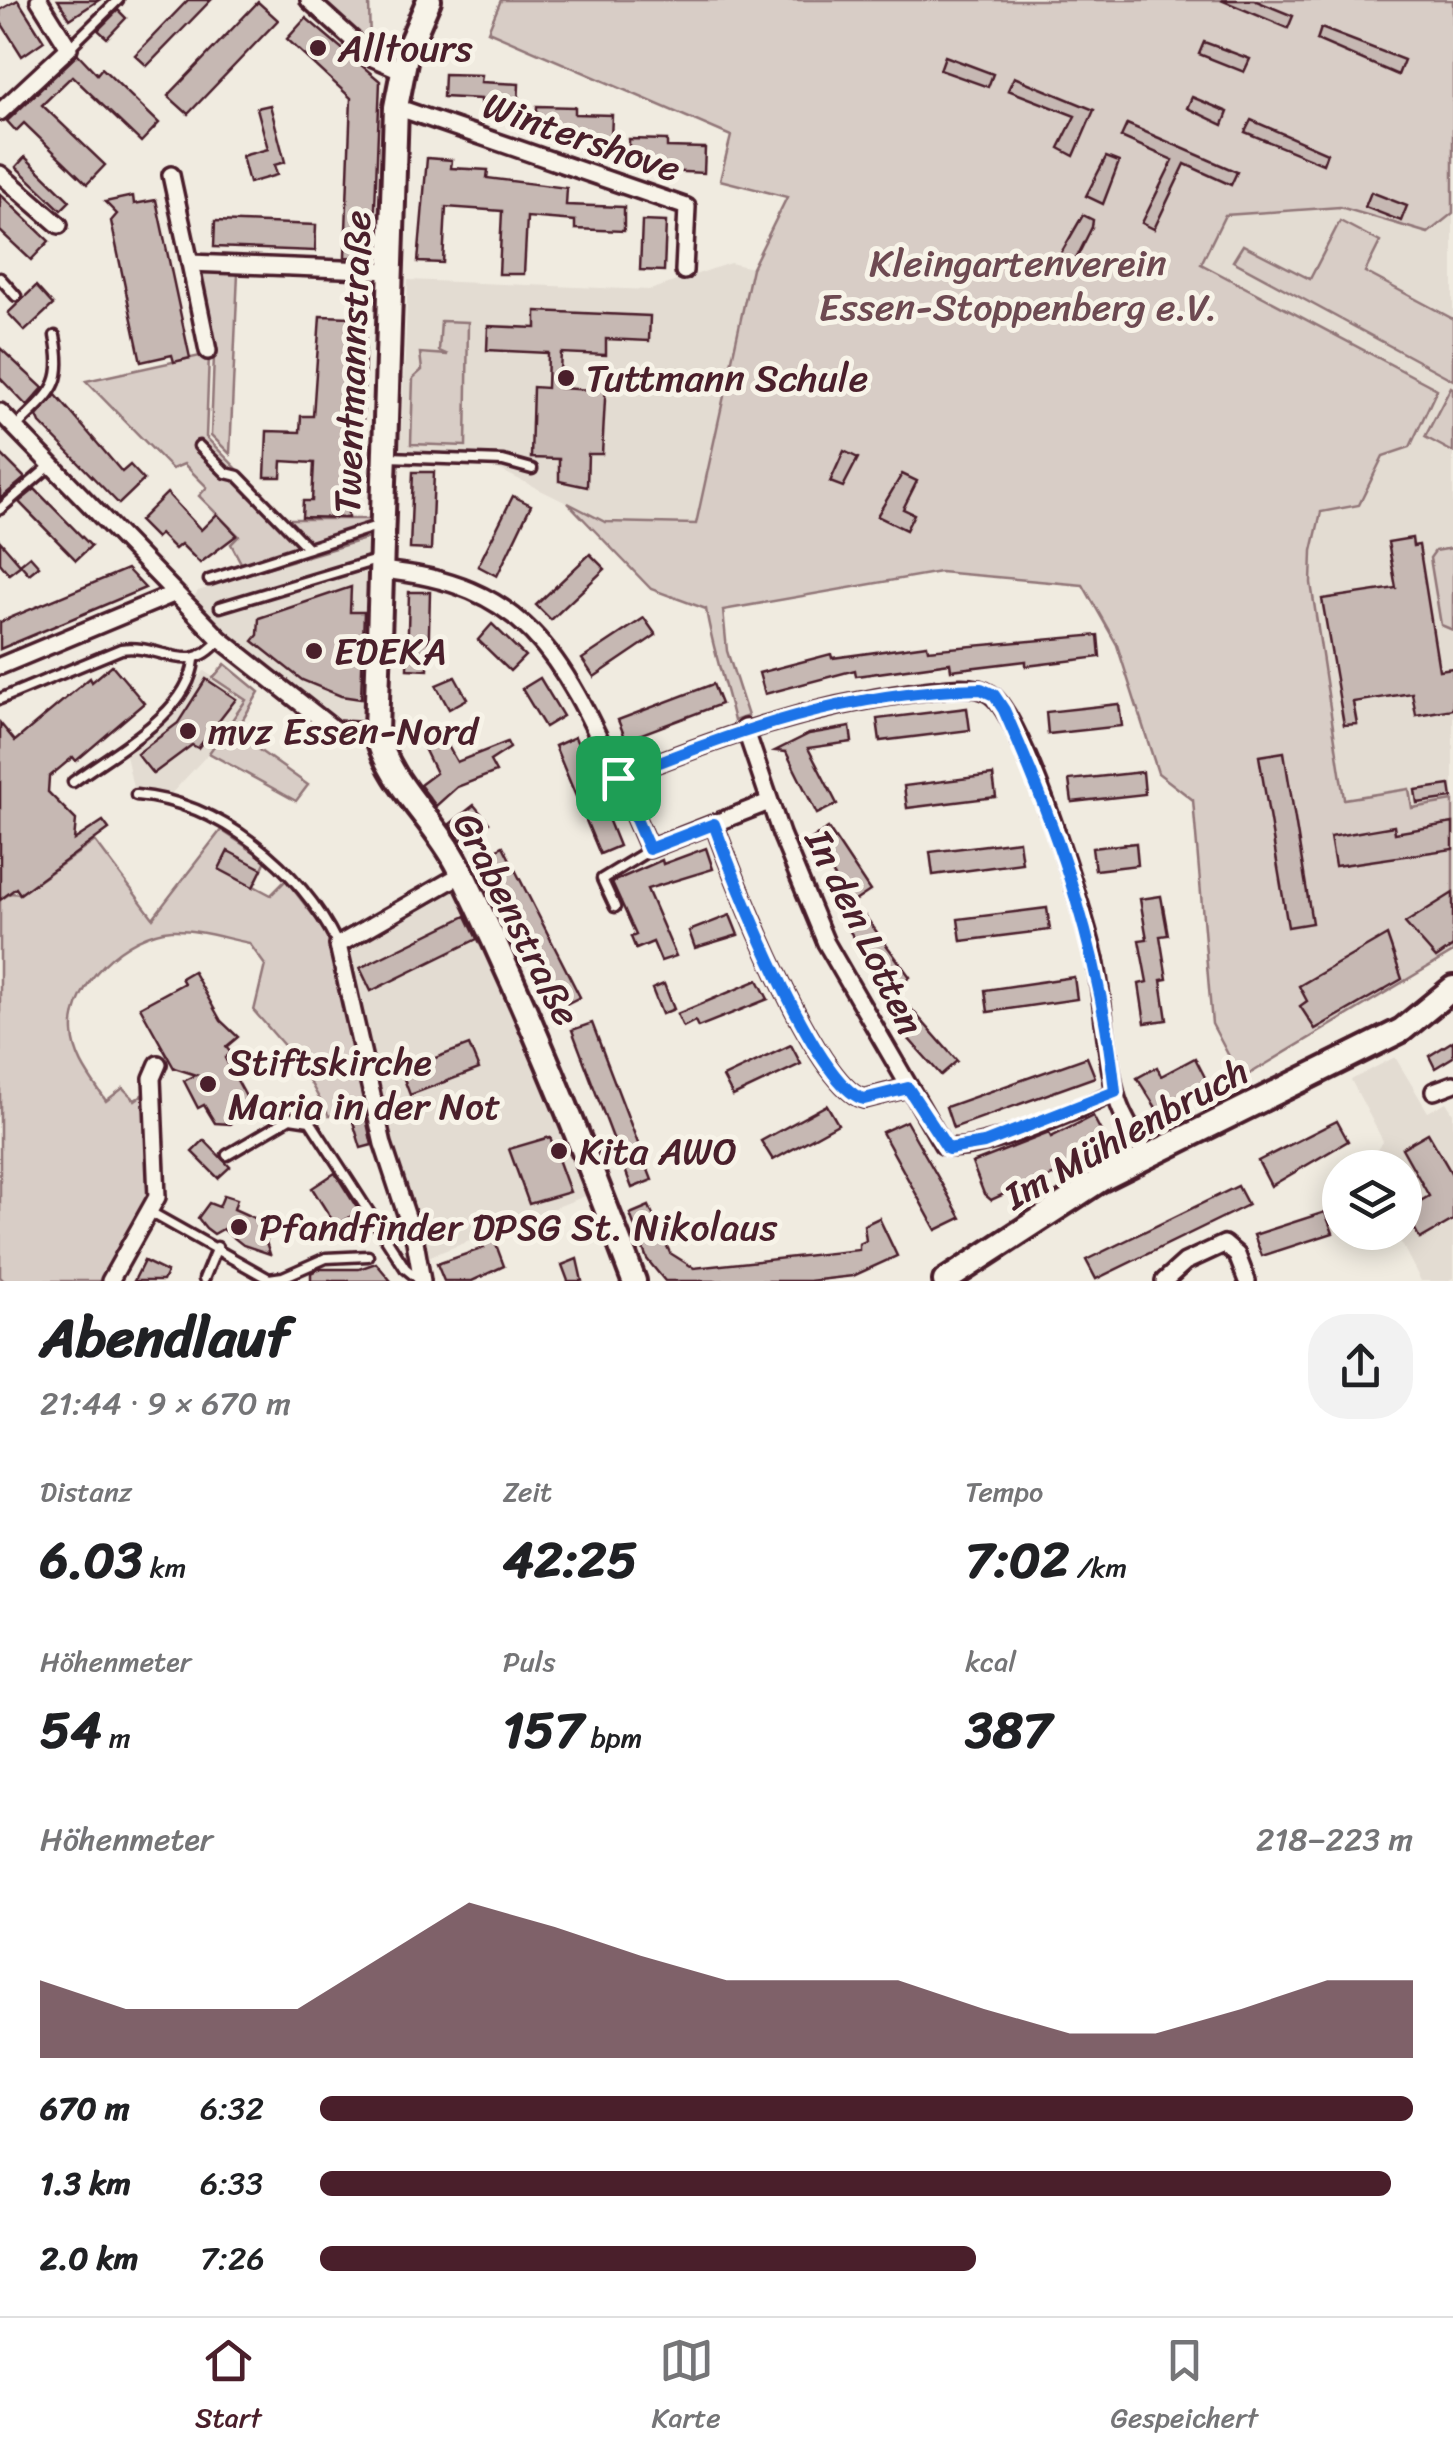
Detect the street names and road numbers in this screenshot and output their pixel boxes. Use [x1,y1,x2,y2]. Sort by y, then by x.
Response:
street label: Wintershove [474,72,690,203]
street label: Twentmannstraße [314,209,391,515]
street label: Grabenstraße [434,800,599,1038]
street label: In den Lotten [785,817,943,1047]
street label: Im Mühlenbruch [990,1038,1261,1229]

